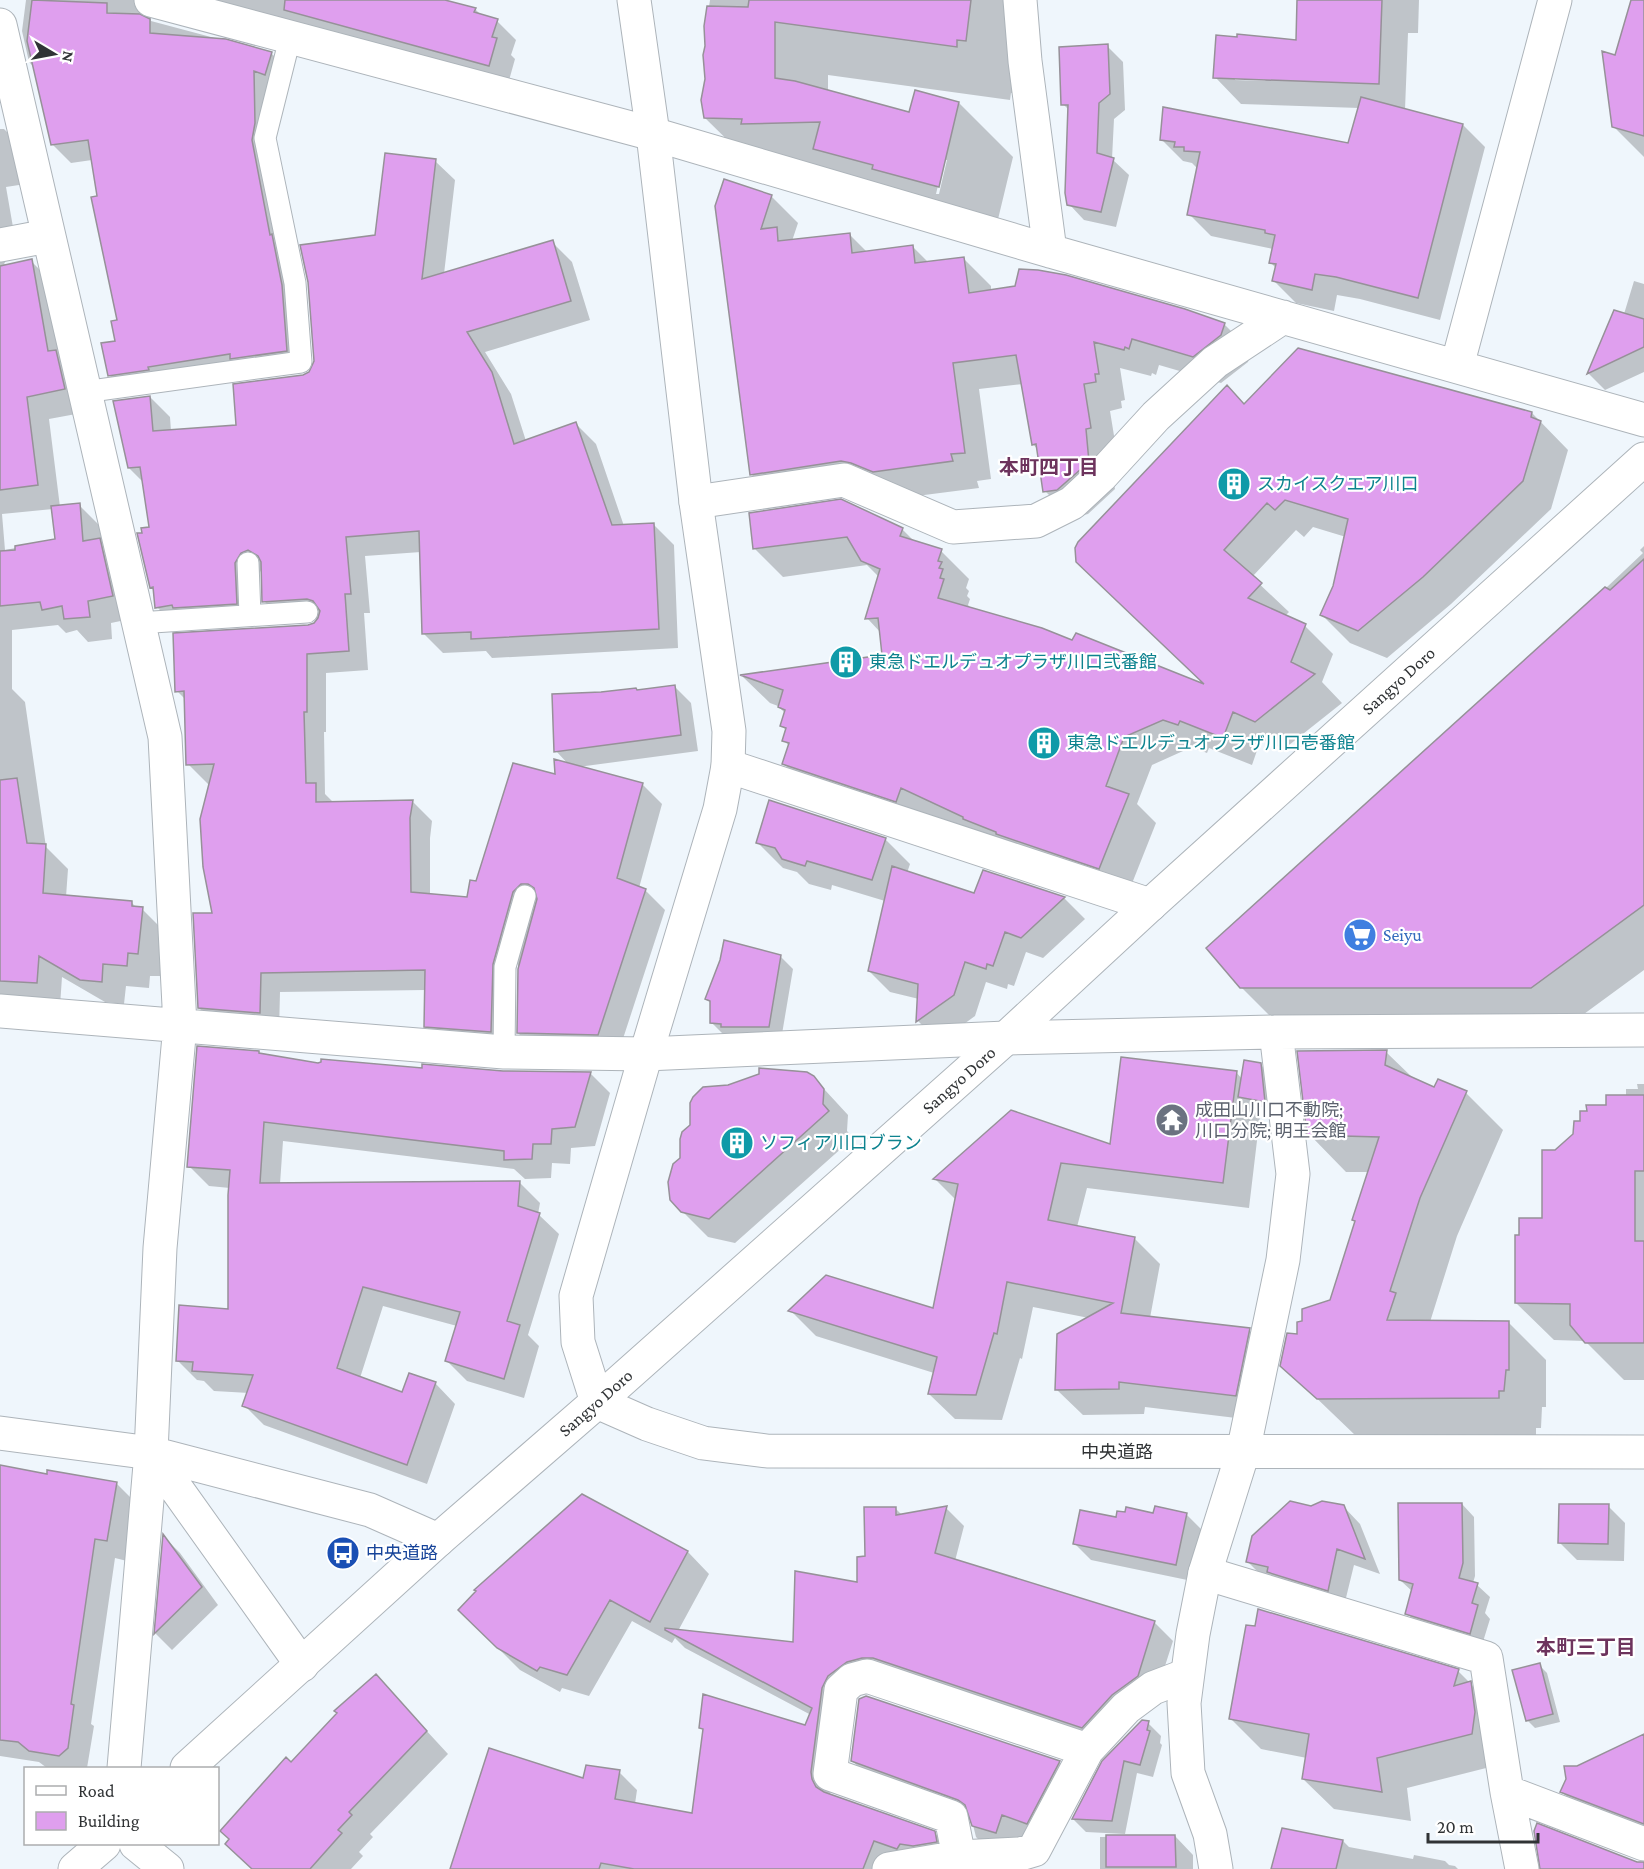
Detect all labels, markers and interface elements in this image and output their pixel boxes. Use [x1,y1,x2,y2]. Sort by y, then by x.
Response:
north arrow [24,24,84,84]
text: N [59,50,78,63]
district label: 本町四丁目 [999,456,1099,478]
building icon: スカイスクエア川口 [1216,466,1252,502]
place label: スカイスクエア川口 [1257,474,1418,494]
street label: Sangyo Doro [1358,643,1439,719]
building icon: 東急ドエルデュオプラザ川口弐番館 [828,644,864,680]
place label: 東急ドエルデュオプラザ川口弐番館 [869,652,1157,672]
building icon: 東急ドエルデュオプラザ川口壱番館 [1026,725,1062,761]
place label: 東急ドエルデュオプラザ川口壱番館 [1067,733,1355,753]
supermarket icon: Seiyu [1342,917,1378,953]
place label: Seiyu [1383,925,1422,945]
street label: Sangyo Doro [918,1042,1000,1118]
place label: 成田山川口不動院; 川口分院; 明王会館 [1195,1100,1347,1141]
temple icon: 成田山川口不動院; 川口分院; 明王会館 [1154,1102,1190,1138]
building icon: ソフィア川口ブラン [719,1125,755,1161]
place label: ソフィア川口ブラン [760,1133,922,1153]
street label: Sangyo Doro [555,1365,637,1441]
street label: 中央道路 [1081,1442,1153,1462]
bus stop icon: 中央道路 [325,1535,361,1571]
place label: 中央道路 [366,1543,438,1563]
district label: 本町三丁目 [1536,1636,1636,1658]
legend [24,1767,219,1845]
text: Road [78,1781,115,1801]
scale bar [1428,1806,1538,1844]
text: Building [78,1811,140,1831]
text: 20 m [1437,1817,1474,1837]

